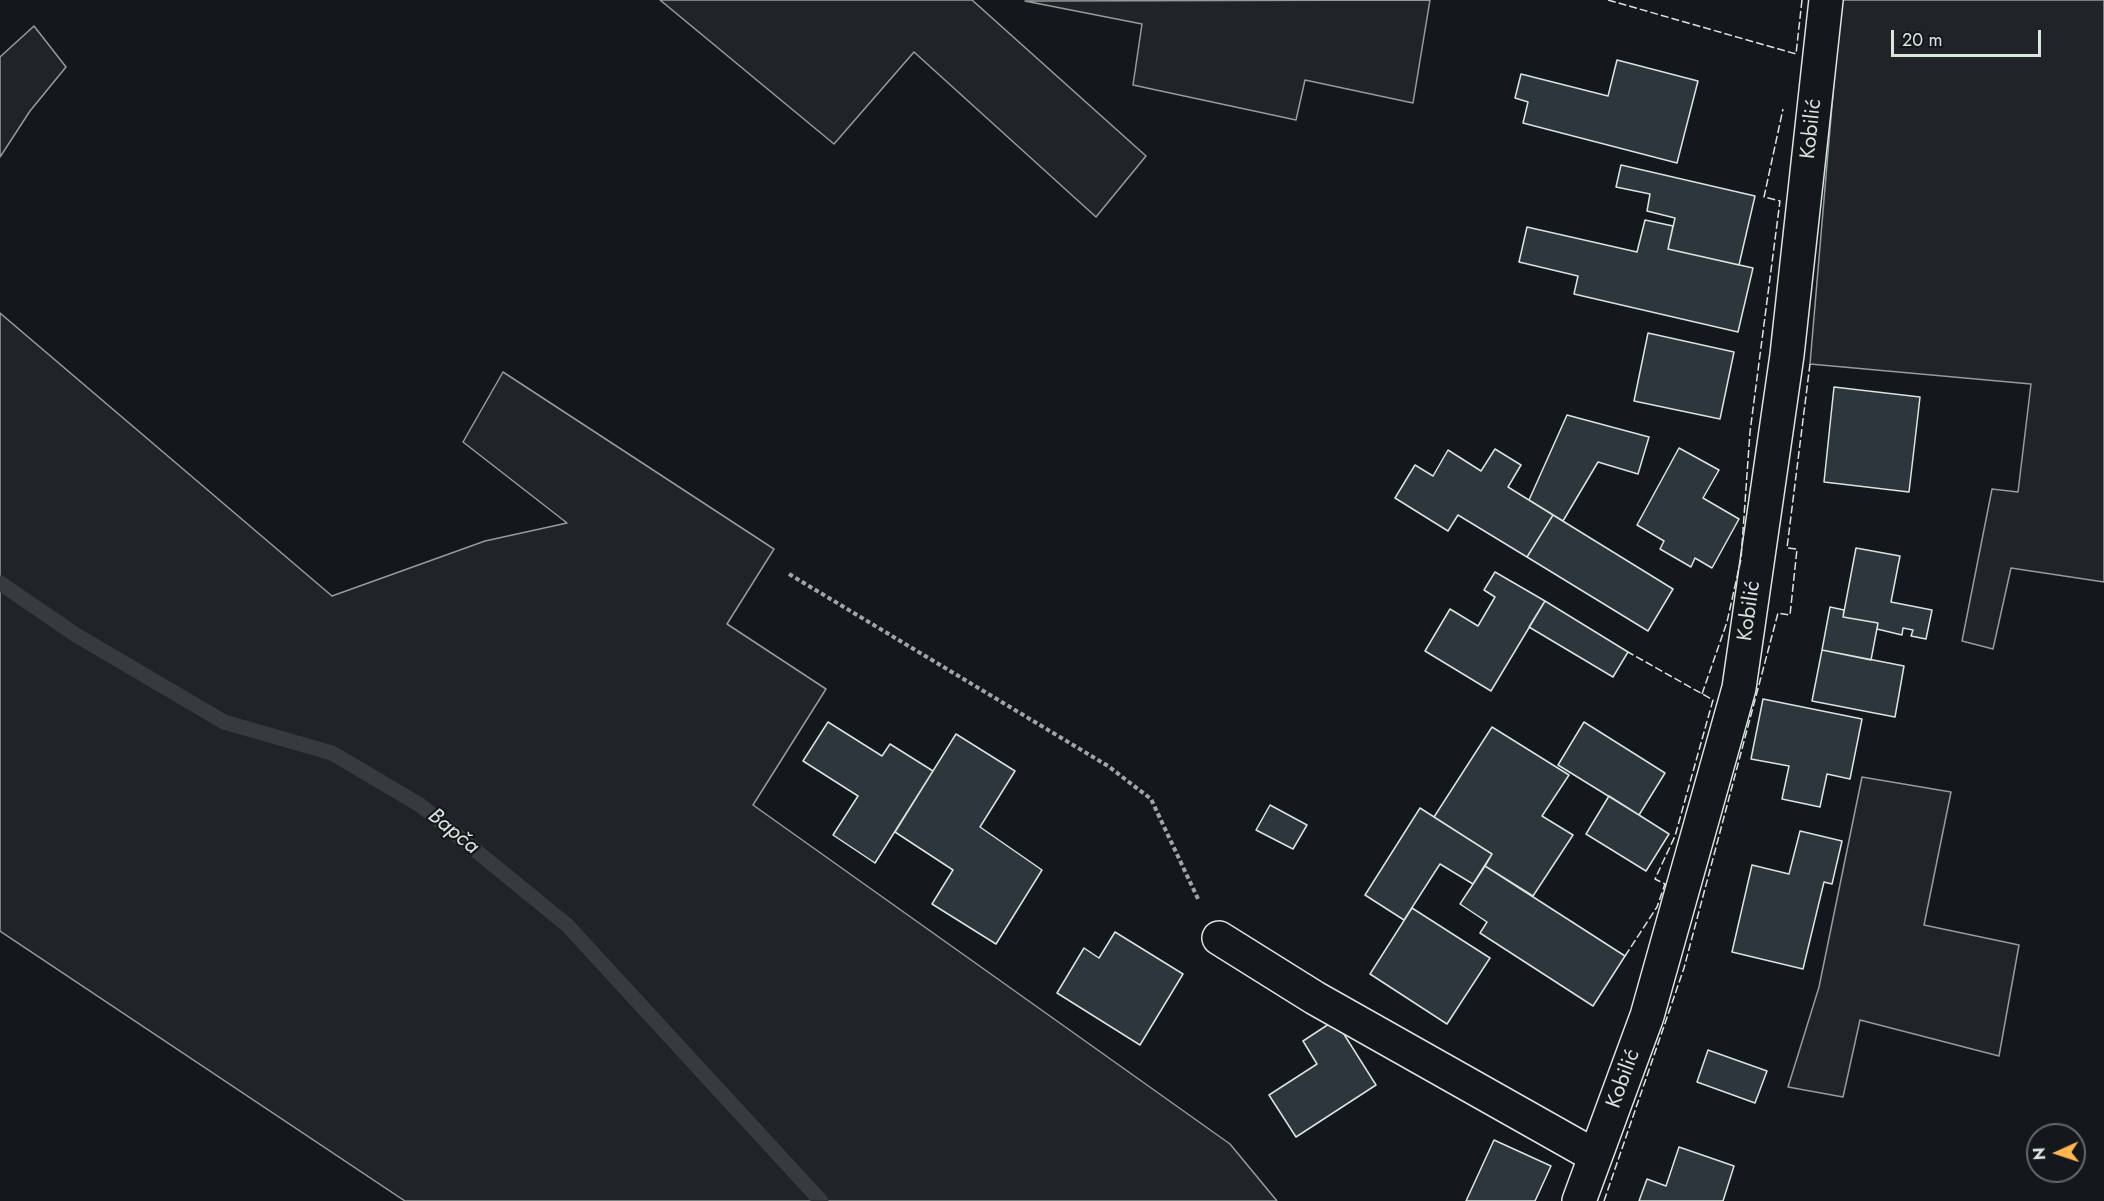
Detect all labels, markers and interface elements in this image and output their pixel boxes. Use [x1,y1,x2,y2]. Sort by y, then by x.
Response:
scale bar [1894,18,2044,56]
text: 20 m [1902,27,1942,53]
street label: Kobilić [1796,98,1828,160]
street label: Kobilić [1733,579,1767,643]
water label: Bapča [422,803,484,861]
street label: Kobilić [1602,1046,1646,1112]
north arrow [2026,1123,2086,1183]
text: N [2028,1147,2051,1161]

